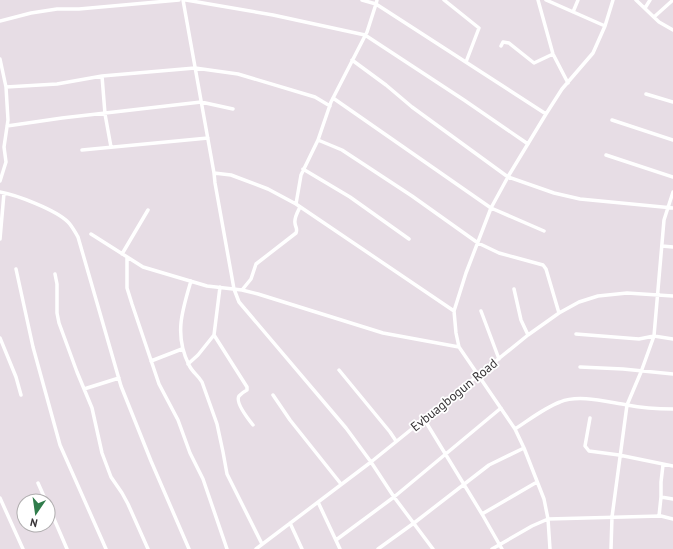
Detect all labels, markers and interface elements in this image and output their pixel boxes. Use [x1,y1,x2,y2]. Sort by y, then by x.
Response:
street label: Evbuagbogun Road [407,355,501,435]
north arrow [16,493,56,533]
text: N [29,515,39,530]

